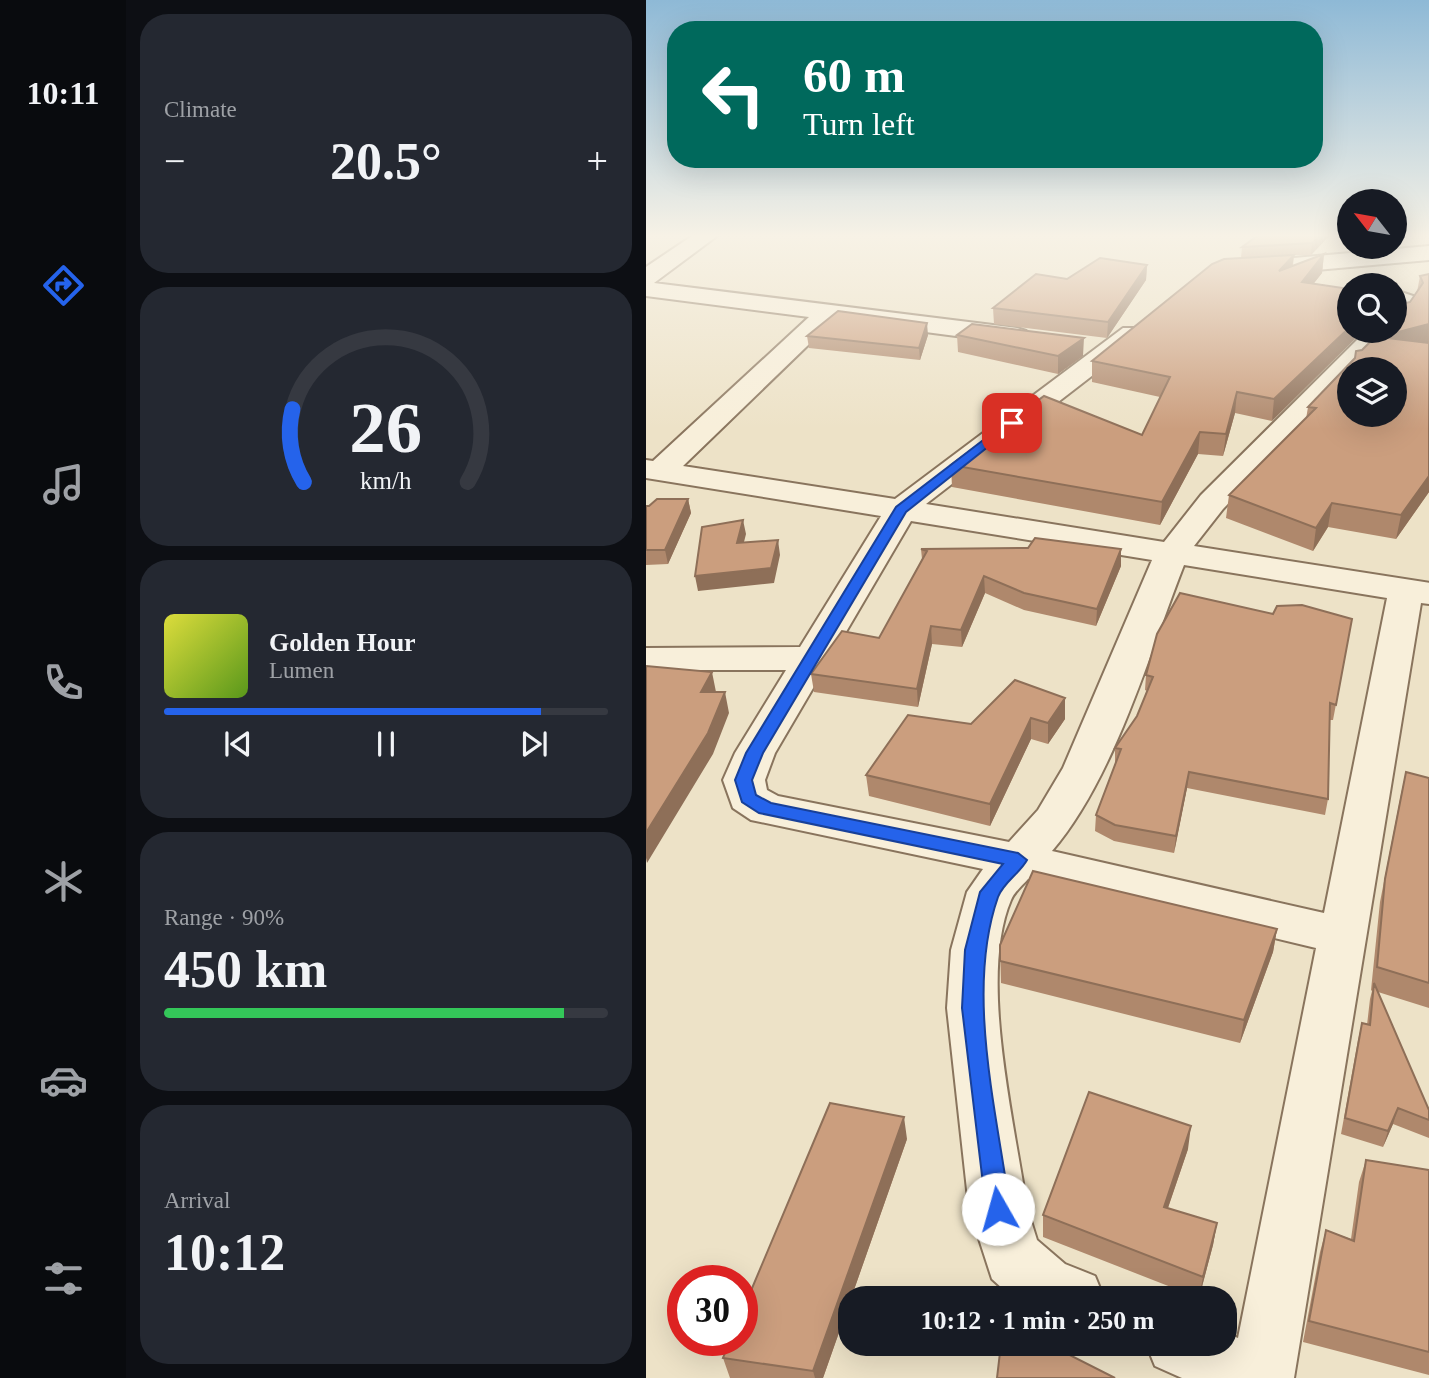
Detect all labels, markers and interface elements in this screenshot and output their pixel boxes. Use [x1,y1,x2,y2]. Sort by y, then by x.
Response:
text: 60 m [803,48,905,103]
icon: left [688,49,779,140]
text: 10:11 [27,75,99,111]
text: Climate [164,97,237,122]
text: Turn left [803,106,915,142]
text: 20.5° [330,133,442,190]
text: − [164,140,185,182]
text: + [587,140,608,182]
north arrow [1337,189,1407,259]
map controls [1337,189,1407,427]
icon: directions [39,261,88,310]
button: search [1337,273,1407,343]
button: layers [1337,357,1407,427]
text: 26 [350,388,422,469]
pin [982,393,1042,453]
icon: arrive [993,404,1031,442]
icon: music [39,460,88,509]
text: km/h [360,467,412,494]
text: Golden Hour [269,628,416,657]
icon: phone [39,658,88,707]
text: Lumen [269,658,334,683]
icon: previous [219,725,257,763]
icon: pause [367,725,405,763]
icon: next [515,725,553,763]
icon: climate [39,857,88,906]
text: Range · 90% [164,905,284,930]
text: 450 km [164,941,327,998]
icon: car [39,1056,88,1105]
position arrow [961,1172,1035,1246]
text: Arrival [164,1188,230,1213]
text: 10:12 [164,1224,285,1281]
icon: filters [39,1254,88,1303]
speed limit sign: 30 [667,1265,758,1356]
text: 10:12 · 1 min · 250 m [921,1306,1155,1335]

